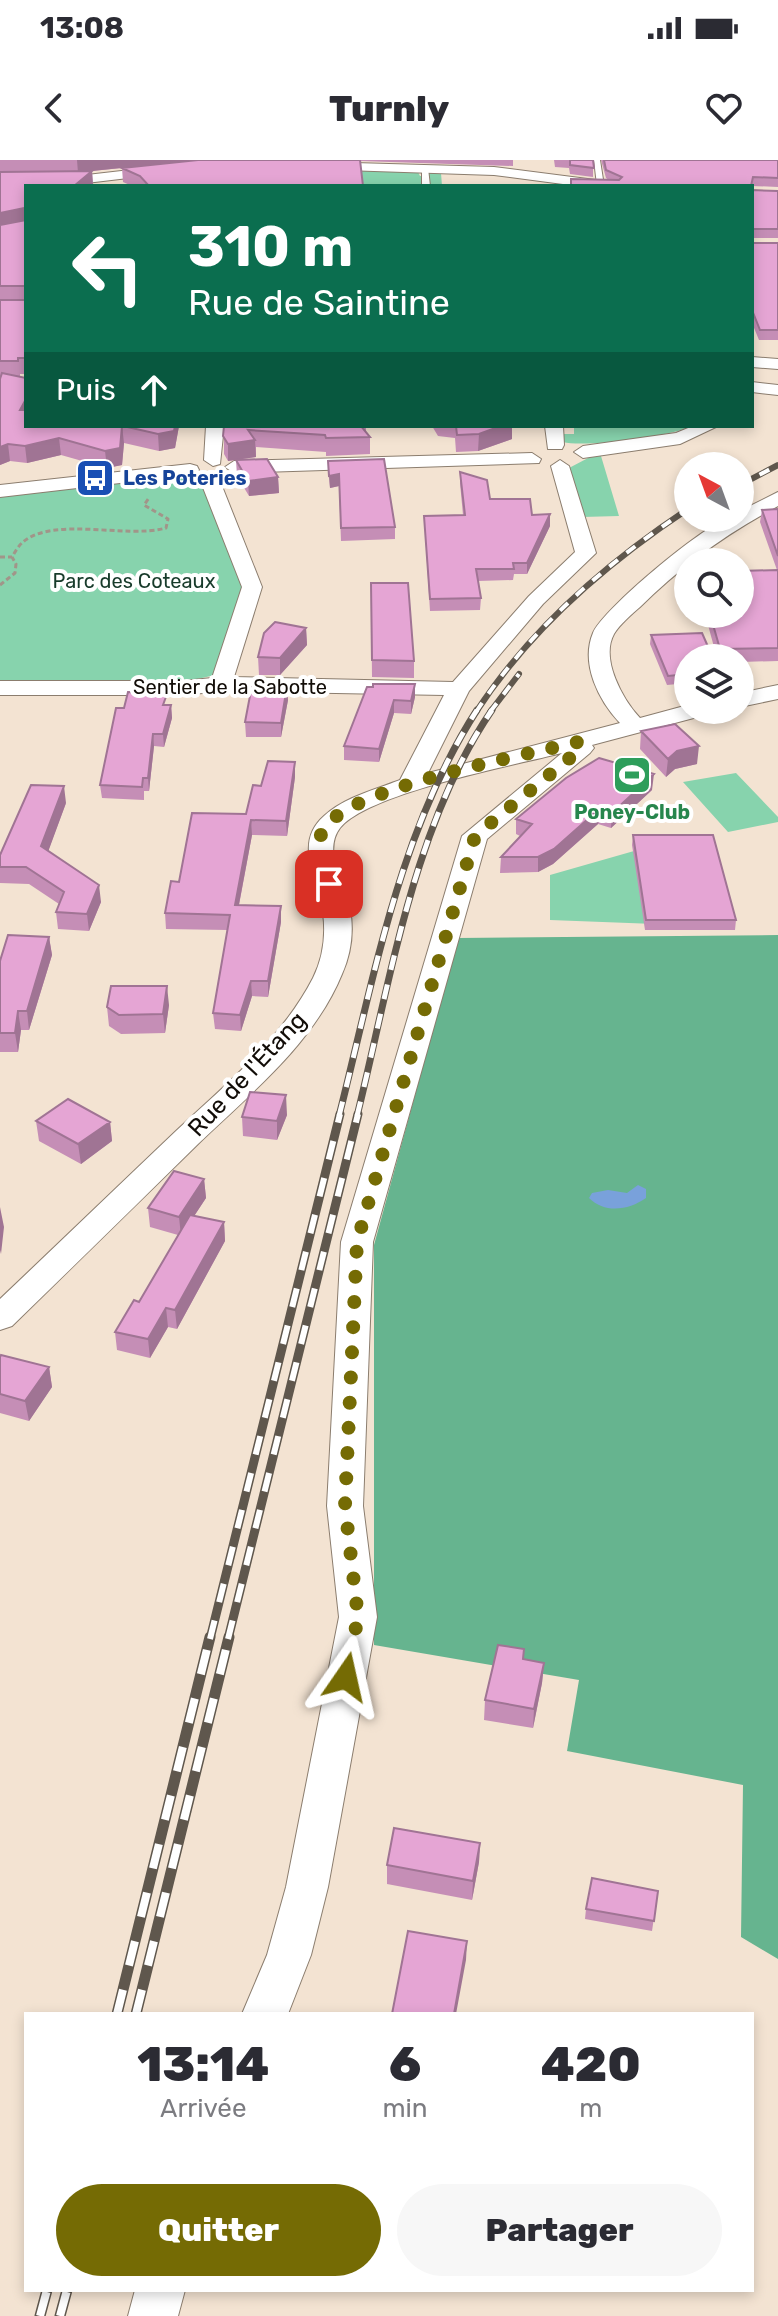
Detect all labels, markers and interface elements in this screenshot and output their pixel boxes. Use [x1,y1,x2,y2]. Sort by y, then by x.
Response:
text: 13:08 [40,10,124,46]
icon: back [32,86,76,130]
icon: heart [702,86,746,130]
text: Turnly [329,87,449,130]
text: 310 m [188,214,353,280]
icon: left [56,216,160,320]
text: Rue de Saintine [188,281,450,324]
icon: ahead [132,368,176,412]
text: Puis [56,372,116,408]
north arrow [674,452,754,532]
map controls [674,452,754,724]
bus stop icon: Les Poteries [74,457,116,499]
place label: Les Poteries [123,466,247,490]
button: search [674,548,754,628]
park label: Parc des Coteaux [53,569,216,593]
button: layers [674,644,754,724]
street label: Sentier de la Sabotte [133,675,327,699]
sports icon: Poney-Club [611,754,653,796]
place label: Poney-Club [574,800,690,824]
pin [295,850,363,918]
icon: arrive [307,862,351,906]
street label: Rue de l'Étang [182,1006,312,1142]
position arrow [304,1635,388,1719]
text: 13:14 [137,2036,269,2093]
text: 6 [389,2036,421,2093]
text: 420 [541,2036,641,2093]
text: Arrivée [160,2093,246,2124]
text: min [382,2093,428,2124]
text: m [579,2093,602,2124]
button: Quitter [56,2184,381,2276]
button: Partager [397,2184,722,2276]

